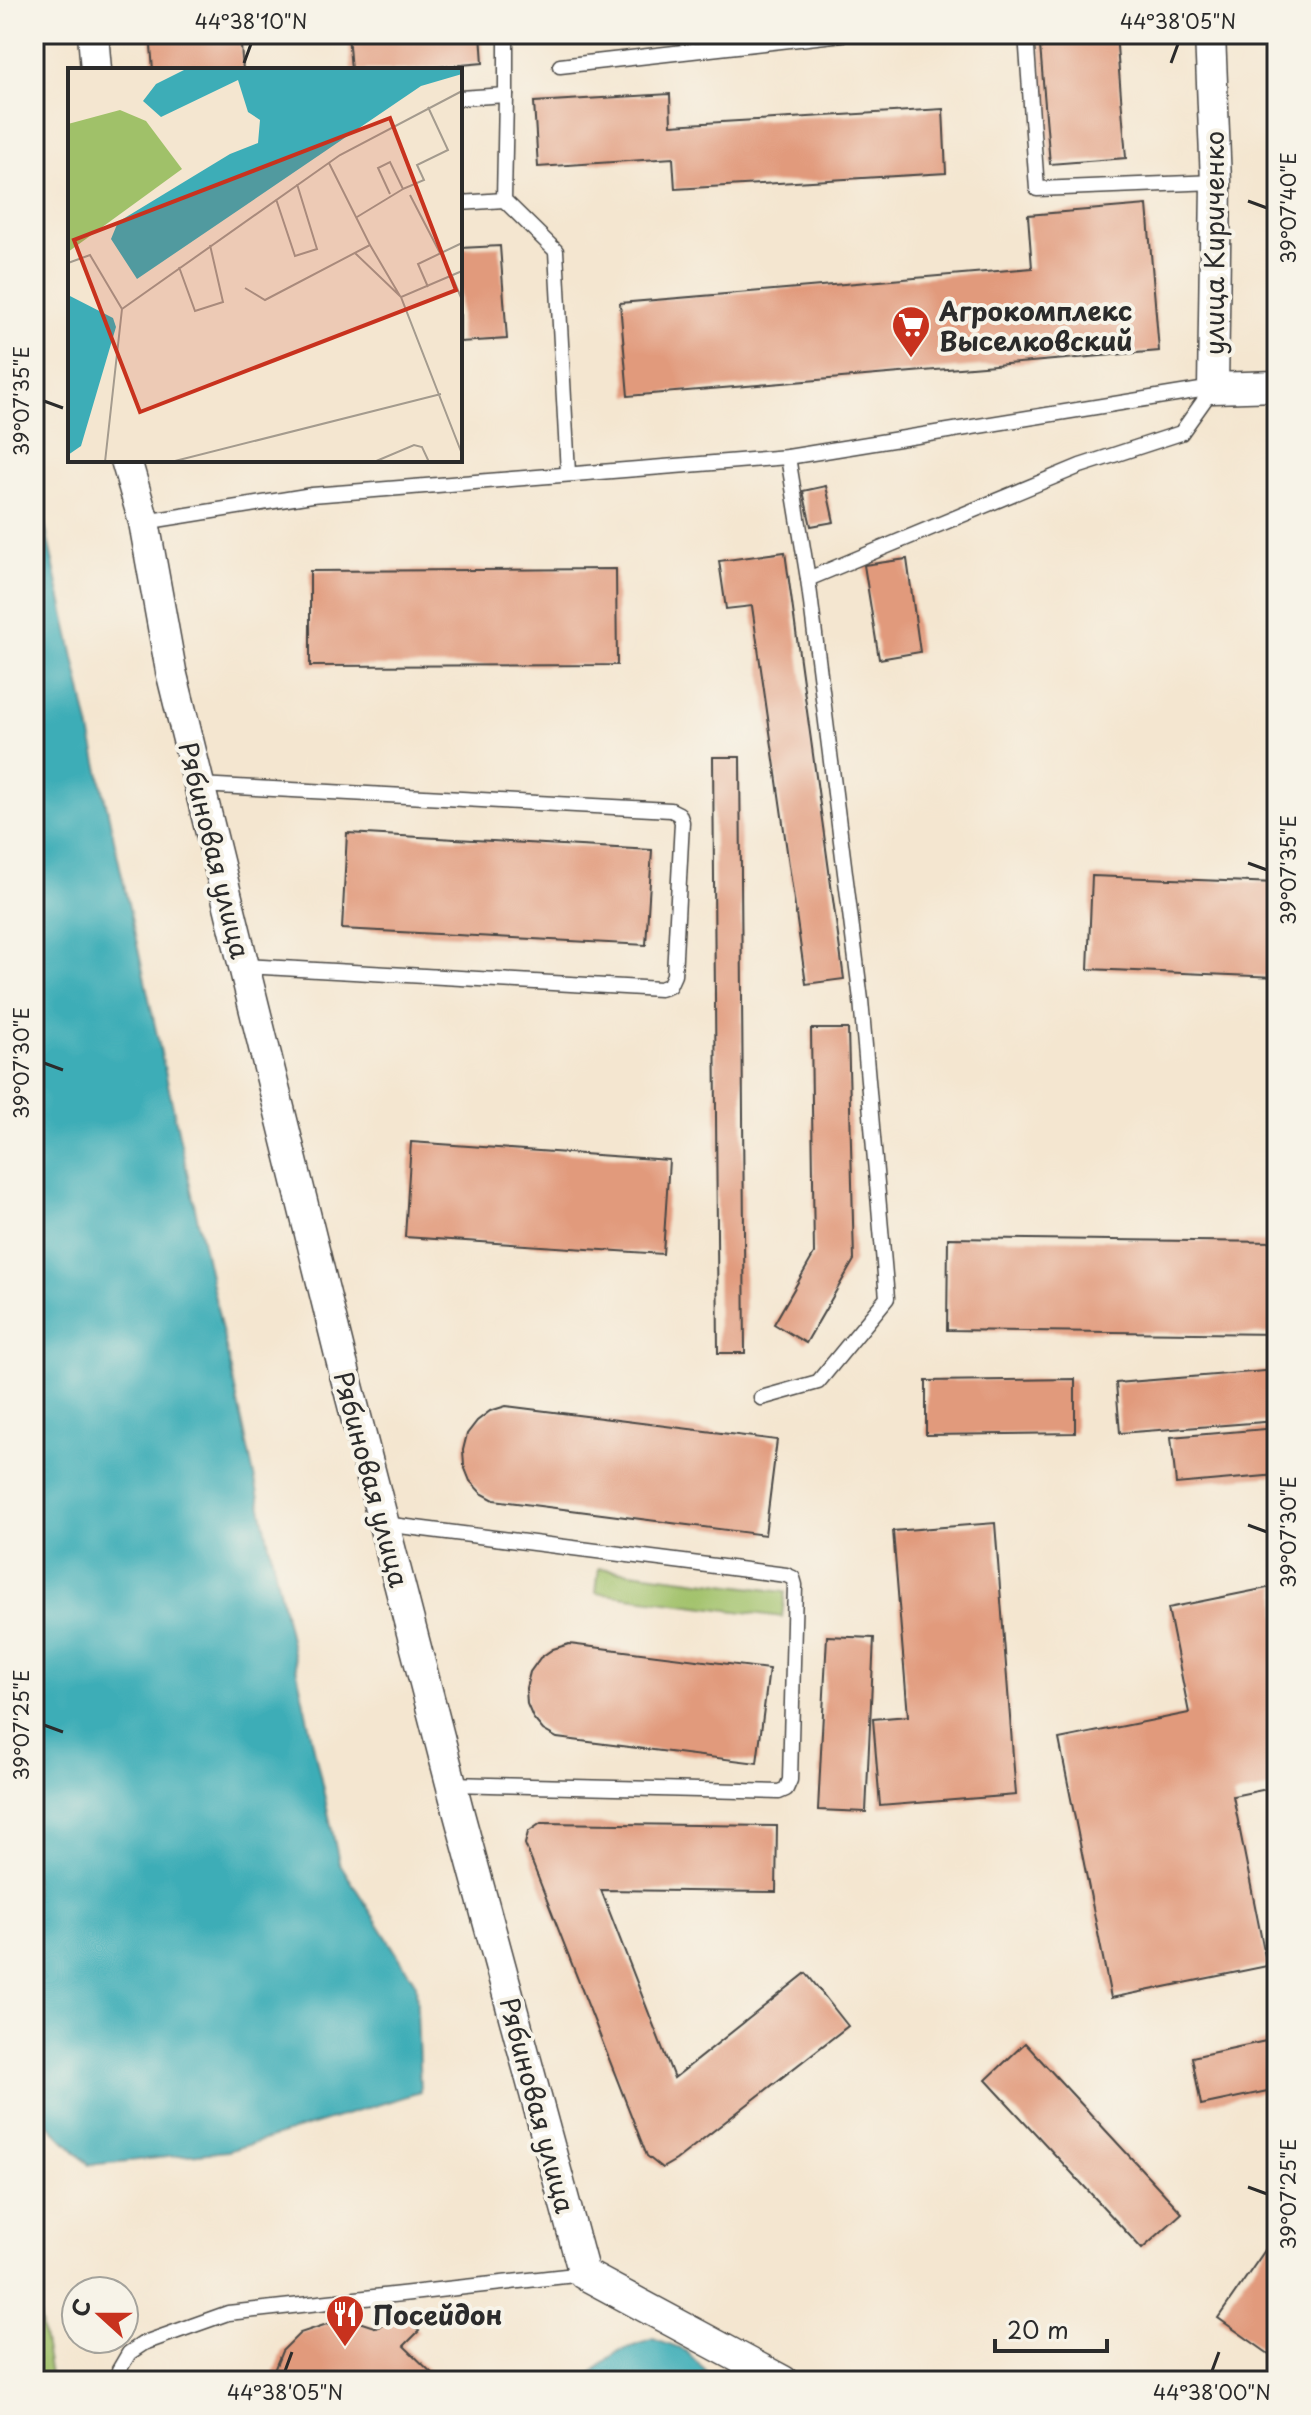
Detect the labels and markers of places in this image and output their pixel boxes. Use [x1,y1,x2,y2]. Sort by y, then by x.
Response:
place label: Агрокомплекс Выселковский [938,291,1133,360]
supermarket icon: Агрокомплекс Выселковский [890,304,932,359]
restaurant icon: Посейдон [324,2293,366,2348]
place label: Посейдон [373,2295,502,2334]

